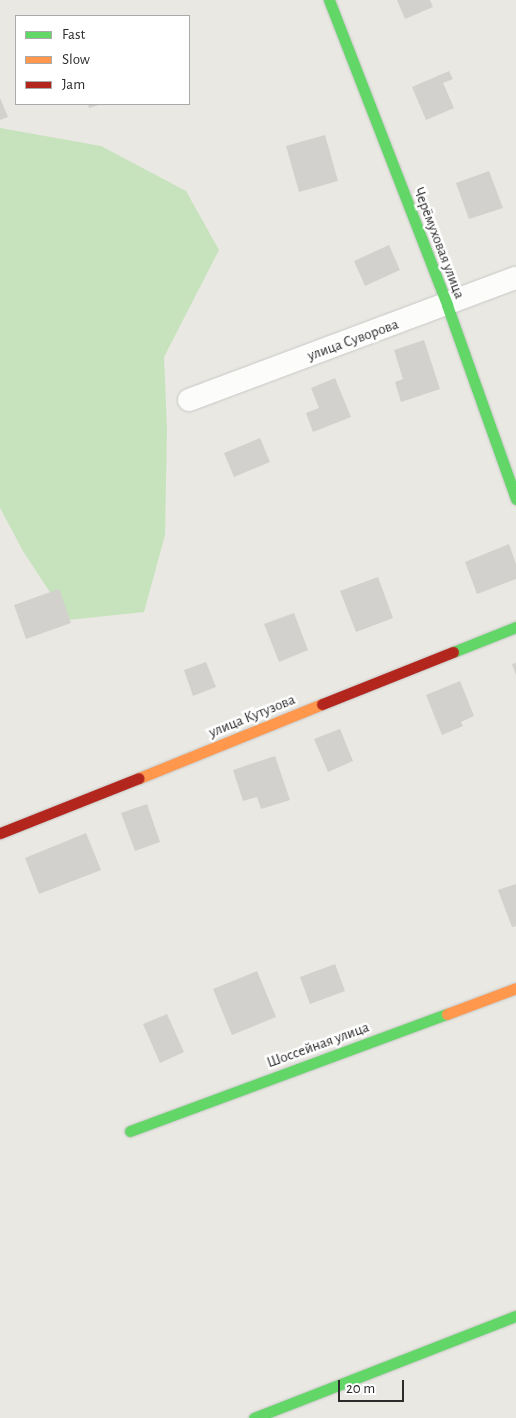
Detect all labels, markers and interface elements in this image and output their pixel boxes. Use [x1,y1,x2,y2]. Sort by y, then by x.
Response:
legend [15,15,190,105]
text: Fast [62,27,85,42]
text: Slow [62,52,90,67]
text: Jam [62,77,85,92]
street label: Черёмуховая улица [410,185,468,301]
street label: улица Суворова [305,315,401,365]
street label: улица Кутузова [206,690,298,742]
street label: Шоссейная улица [264,1018,372,1072]
scale bar [341,1370,407,1402]
text: 20 m [346,1381,375,1396]

